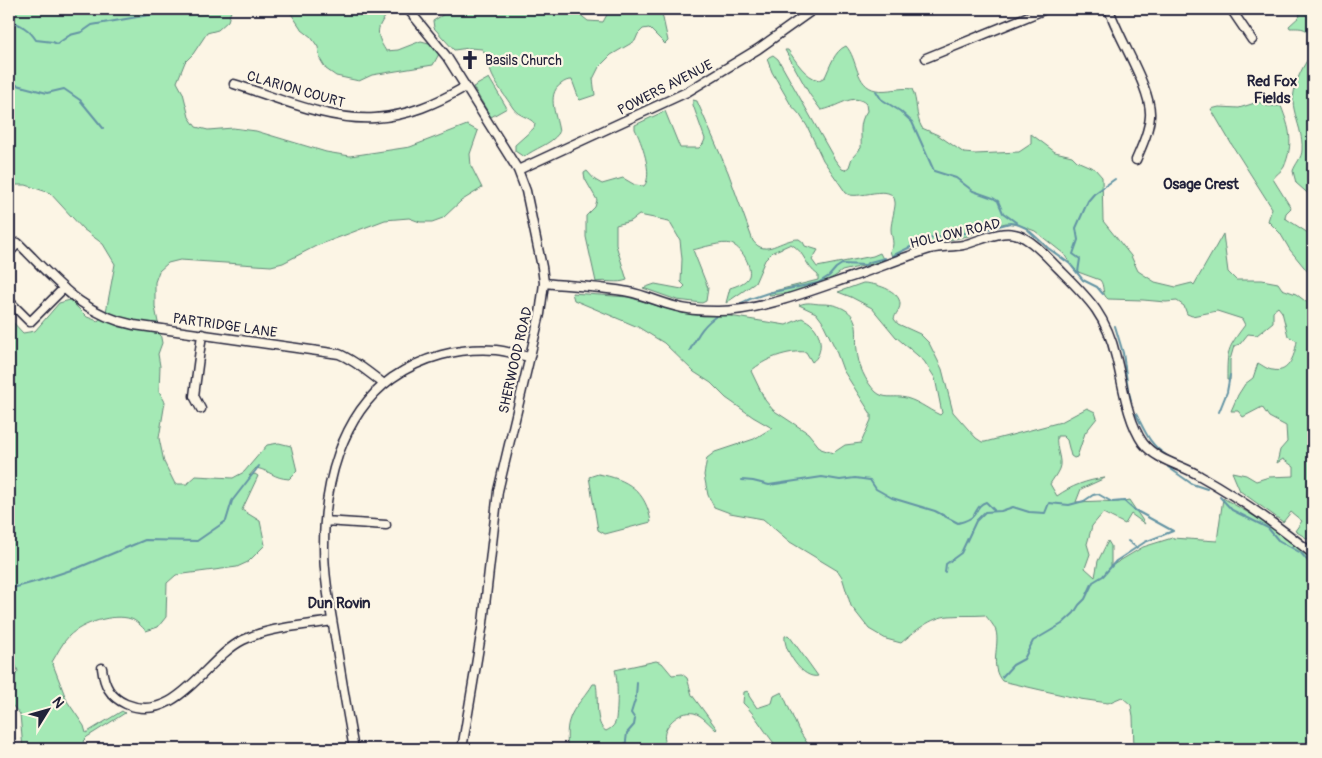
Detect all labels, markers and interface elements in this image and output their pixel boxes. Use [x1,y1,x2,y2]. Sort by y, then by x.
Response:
church icon: Basils Church [459,49,481,71]
place label: Basils Church [485,52,562,69]
street label: POWERS AVENUE [615,56,716,119]
street label: CLARION COURT [245,67,347,112]
district label: Red Fox Fields [1247,72,1298,108]
district label: Osage Crest [1163,175,1240,194]
street label: HOLLOW ROAD [908,215,1002,252]
street label: SHERWOOD ROAD [495,305,536,415]
street label: PARTRIDGE LANE [172,310,278,341]
district label: Dun Rovin [308,594,371,613]
north arrow [22,686,72,736]
text: N [48,694,68,711]

